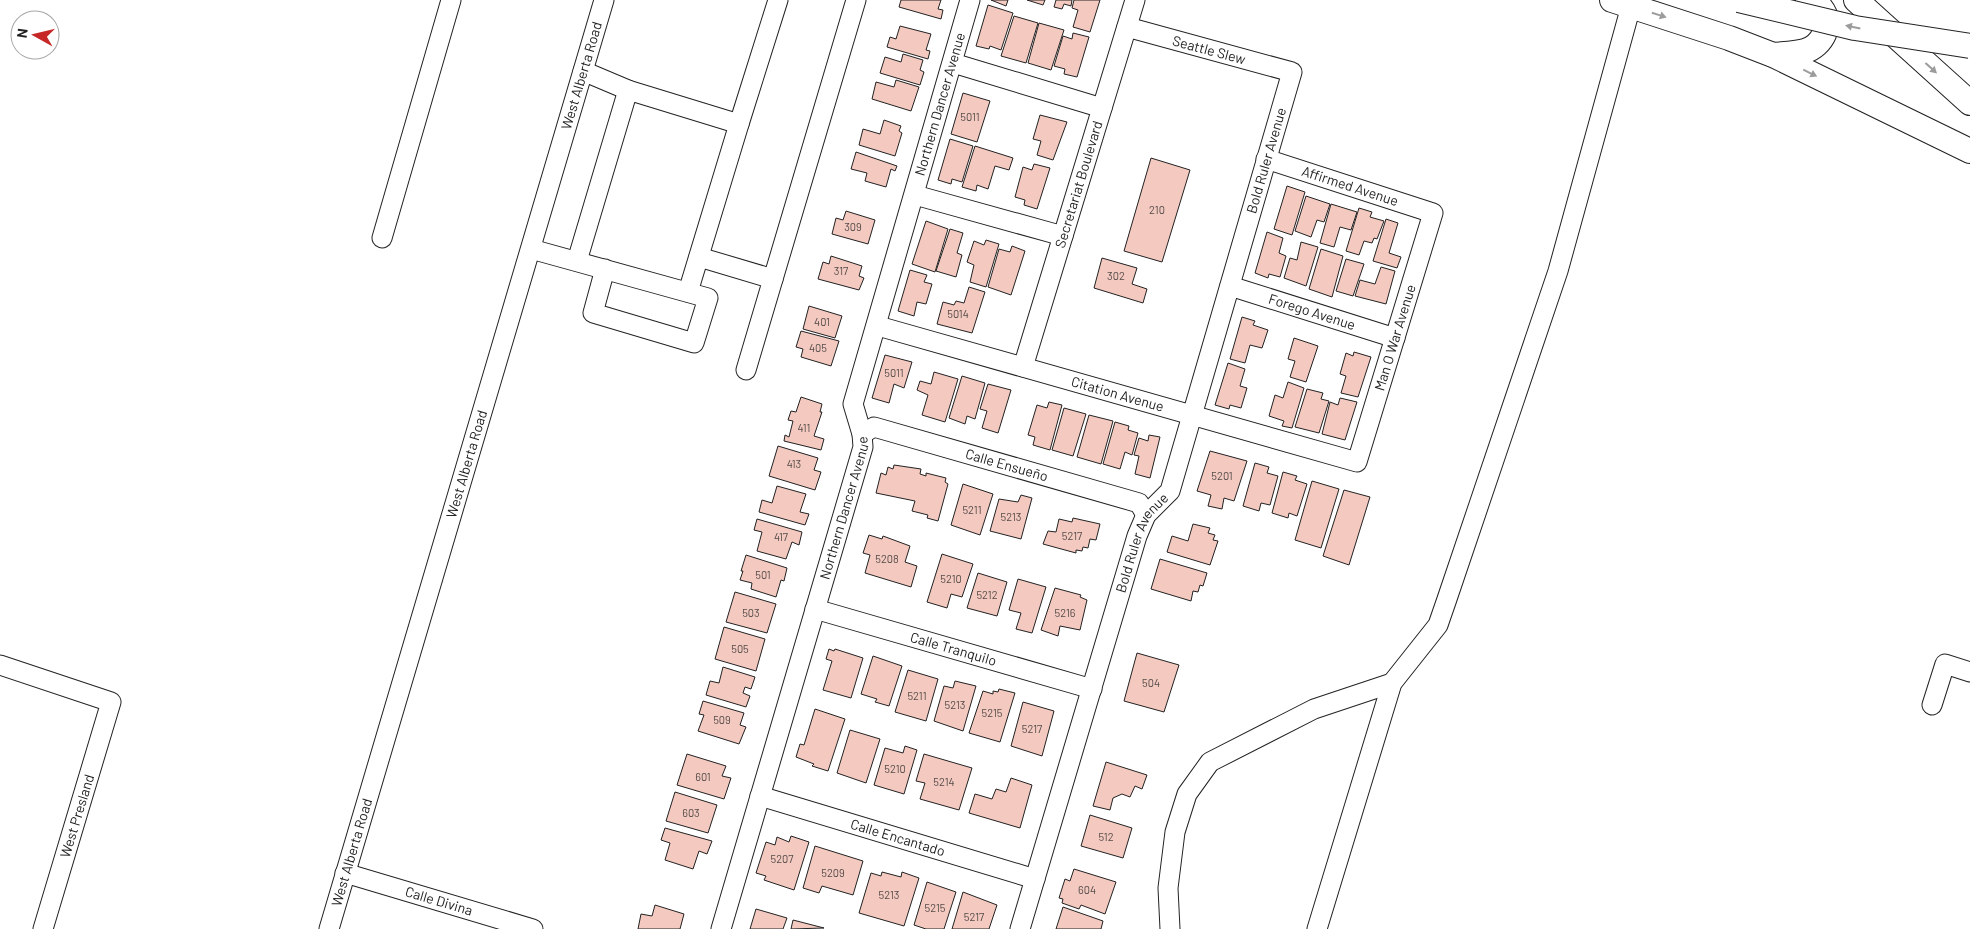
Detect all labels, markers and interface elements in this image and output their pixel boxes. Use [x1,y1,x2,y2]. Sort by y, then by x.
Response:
north arrow [10,10,60,60]
one-way arrow [1651,12,1666,19]
street label: West Alberta Road [557,19,605,131]
one-way arrow [1845,23,1860,31]
text: N [13,27,31,39]
street label: Northern Dancer Avenue [911,30,968,178]
street label: Seattle Slew [1171,32,1248,67]
one-way arrow [1925,62,1937,74]
one-way arrow [1803,70,1817,78]
street label: Bold Ruler Avenue [1242,106,1289,215]
house number: 5011 [960,110,980,123]
street label: Secretariat Boulevard [1051,119,1106,250]
street label: Affirmed Avenue [1300,162,1401,209]
house number: 210 [1149,203,1165,216]
house number: 309 [844,220,862,233]
house number: 317 [834,264,848,277]
house number: 302 [1107,269,1125,282]
street label: Man O War Avenue [1370,282,1419,393]
street label: Forego Avenue [1267,290,1358,333]
house number: 5014 [947,307,969,320]
house number: 401 [814,315,830,328]
house number: 405 [809,341,827,354]
house number: 5011 [884,366,904,379]
street label: Citation Avenue [1069,372,1166,415]
street label: West Alberta Road [442,408,490,520]
house number: 411 [798,421,810,434]
street label: Northern Dancer Avenue [815,436,872,581]
street label: Calle Ensueño [964,445,1050,485]
house number: 413 [787,457,801,470]
house number: 5201 [1211,469,1233,482]
street label: Bold Ruler Avenue [1112,489,1171,595]
house number: 5211 [962,503,982,516]
house number: 5213 [1001,510,1021,523]
house number: 5217 [1062,529,1082,542]
house number: 417 [774,530,788,543]
house number: 5208 [875,552,899,565]
house number: 501 [755,568,771,581]
house number: 5210 [940,572,962,585]
house number: 5212 [976,588,998,601]
house number: 503 [742,606,760,619]
house number: 5216 [1055,606,1076,619]
street label: Calle Tranquilo [908,628,999,669]
house number: 505 [731,642,749,655]
house number: 504 [1142,676,1160,689]
house number: 5211 [907,689,927,702]
house number: 5213 [945,698,965,711]
house number: 5215 [982,706,1003,719]
house number: 509 [713,713,731,726]
house number: 5217 [1022,722,1042,735]
house number: 5210 [884,762,906,775]
house number: 601 [695,770,711,783]
street label: West Presland [56,772,97,860]
house number: 5214 [933,775,955,788]
street label: West Alberta Road [327,796,375,908]
house number: 603 [682,806,700,819]
street label: Calle Encantado [849,815,947,859]
house number: 512 [1098,830,1114,843]
house number: 5207 [771,852,793,865]
house number: 5209 [821,866,845,879]
street label: Calle Divina [403,882,475,919]
house number: 604 [1078,883,1096,896]
house number: 5213 [879,888,899,901]
house number: 5215 [925,901,946,914]
house number: 5217 [964,910,984,923]

